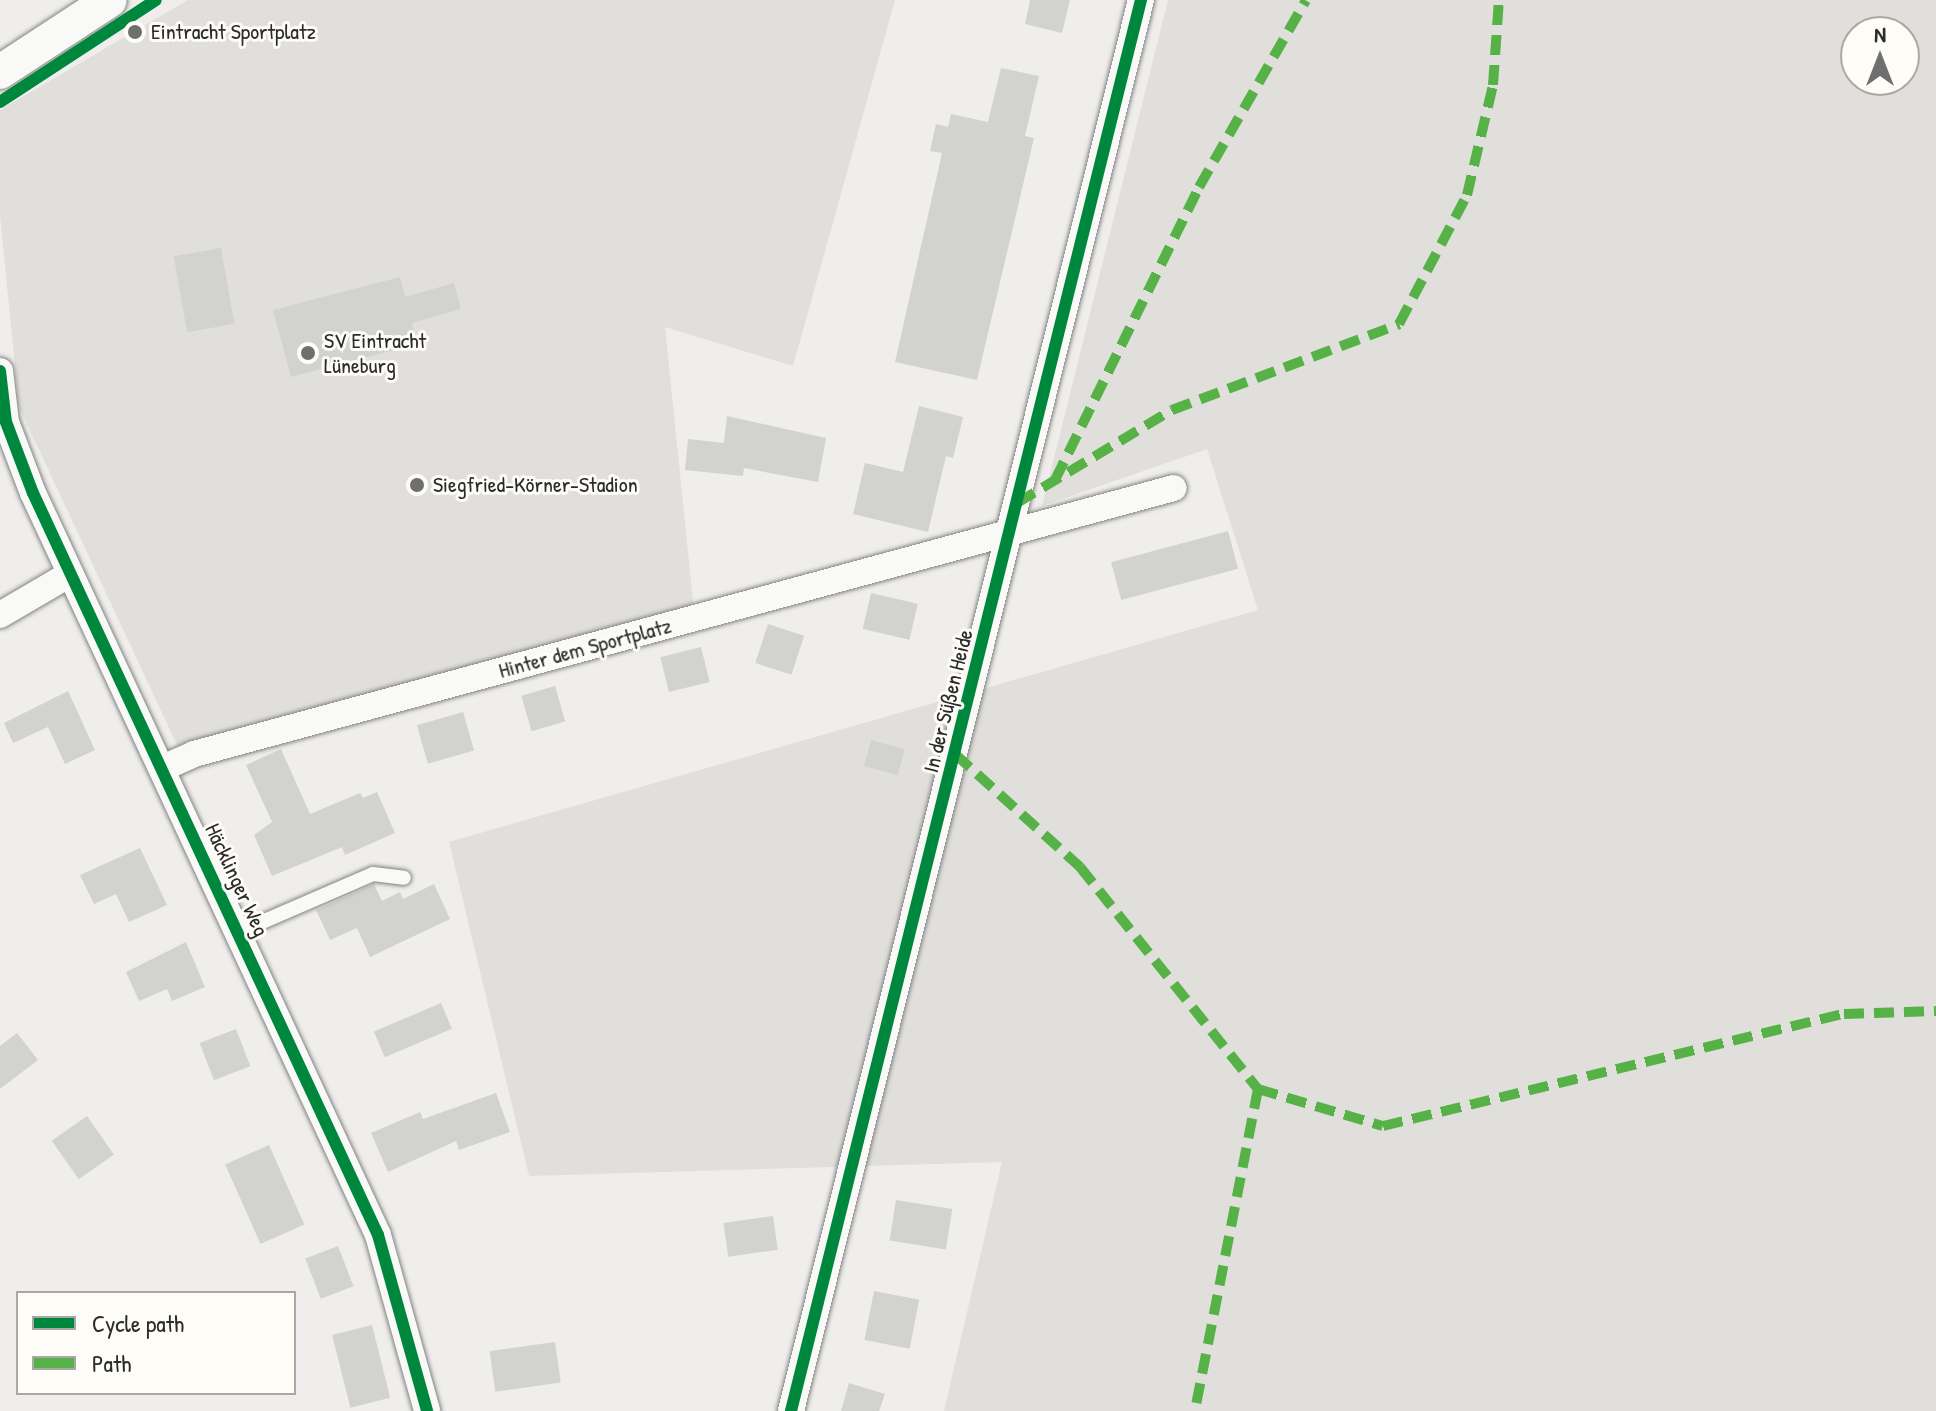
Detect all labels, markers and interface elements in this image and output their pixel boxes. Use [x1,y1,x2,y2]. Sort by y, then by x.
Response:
north arrow [1840,16,1920,96]
place label: Eintracht Sportplatz [151,19,316,45]
text: N [1874,19,1886,49]
marker: Eintracht Sportplatz [126,23,144,41]
place label: SV Eintracht Lüneburg [324,327,426,378]
marker: SV Eintracht Lüneburg [299,344,317,362]
place label: Siegfried-Körner-Stadion [433,472,638,498]
marker: Siegfried-Körner-Stadion [408,476,426,494]
street label: Hinter dem Sportplatz [496,612,674,684]
street label: In der Süßen Heide [917,627,979,775]
street label: Häcklinger Weg [199,819,275,941]
legend [16,1291,296,1395]
text: Cycle path [92,1307,184,1339]
text: Path [92,1347,131,1379]

